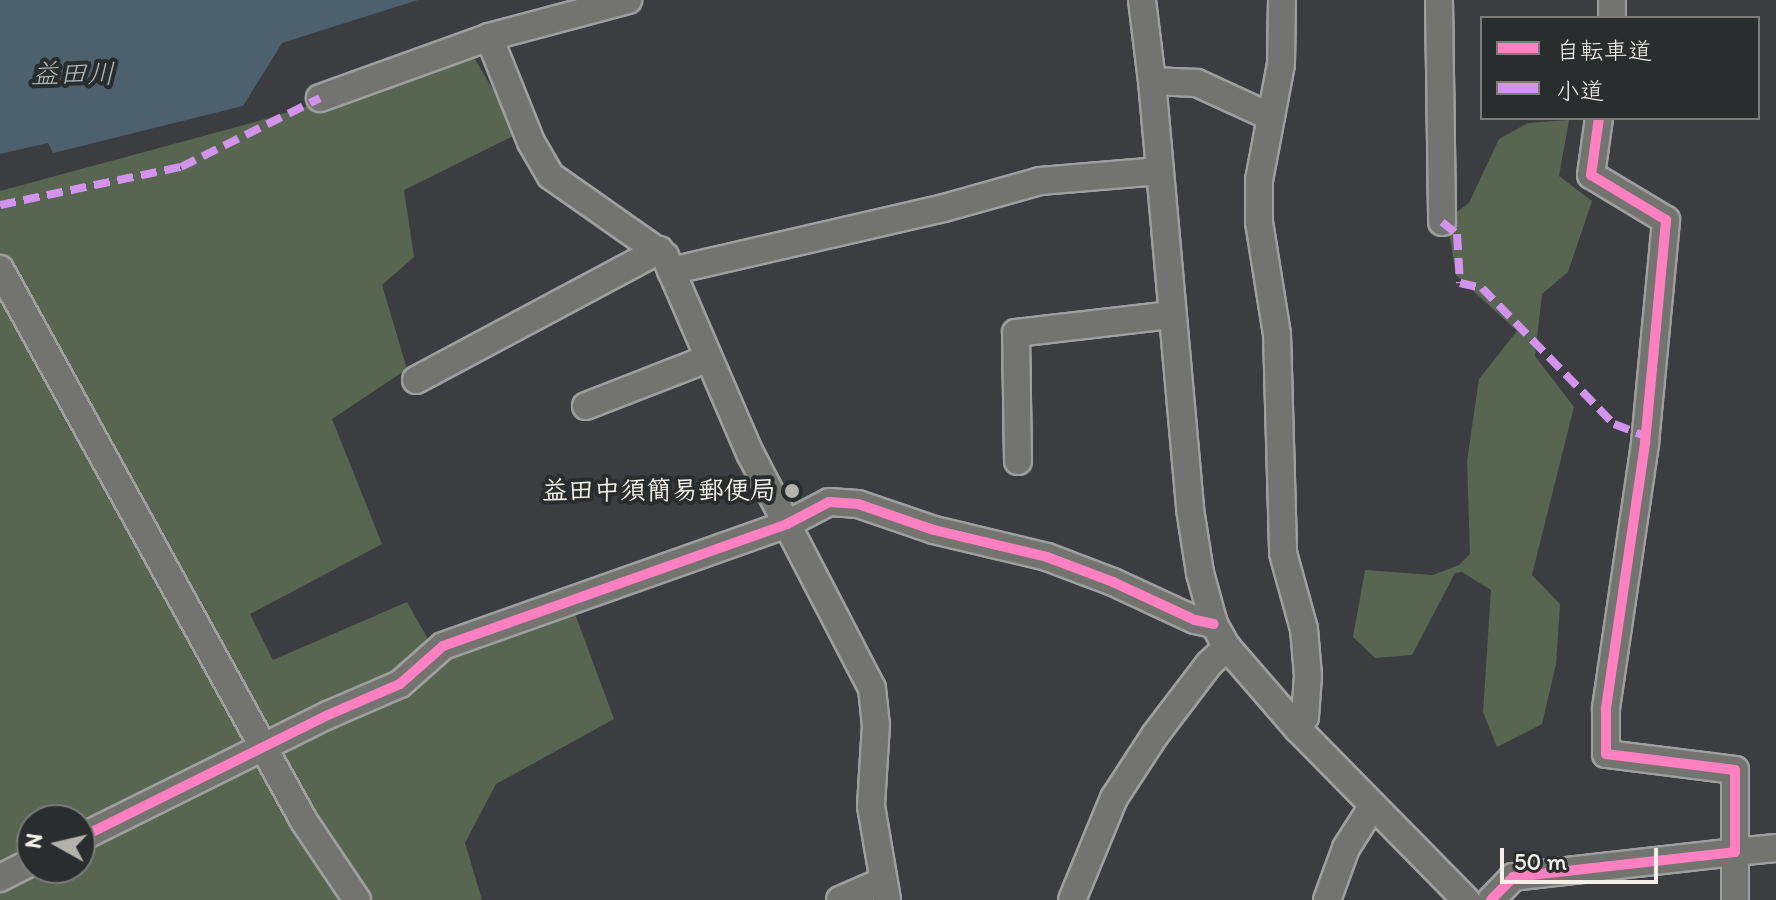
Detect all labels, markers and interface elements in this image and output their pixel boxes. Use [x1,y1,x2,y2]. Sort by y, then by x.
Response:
legend [1480,16,1760,120]
text: 自転車道 [1556,36,1652,65]
water label: 益田川 [31,56,115,90]
text: 小道 [1556,76,1604,105]
place label: 益田中須簡易郵便局 [542,475,776,507]
marker: 益田中須簡易郵便局 [783,482,801,500]
north arrow [16,804,96,884]
text: N [19,832,48,850]
scale bar [1504,832,1662,882]
text: 50 m [1514,847,1567,876]

